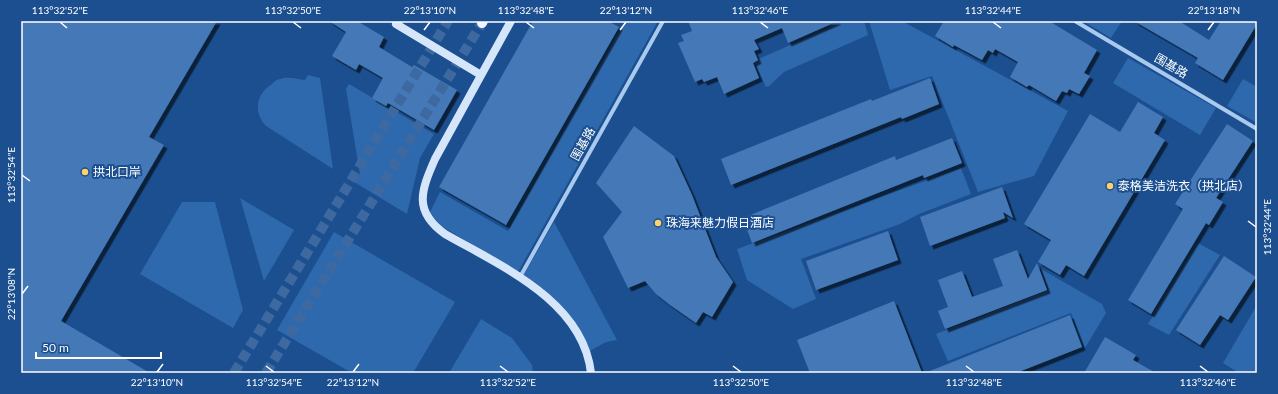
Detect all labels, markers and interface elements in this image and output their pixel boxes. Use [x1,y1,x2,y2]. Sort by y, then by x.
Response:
text: 113°32'52"E [32,4,88,16]
text: 113°32'50"E [265,4,321,16]
text: 22°13'10"N [404,4,456,16]
text: 113°32'48"E [498,4,554,16]
text: 22°13'12"N [600,4,652,16]
text: 113°32'46"E [732,4,788,16]
text: 113°32'44"E [965,4,1021,16]
text: 22°13'18"N [1188,4,1240,16]
street label: 围基路 [1152,50,1191,81]
street label: 围基路 [567,124,598,163]
text: 113°32'54"E [5,147,17,203]
place label: 拱北口岸 [93,164,141,179]
marker: 拱北口岸 [80,167,90,177]
place label: 泰格美洁洗衣（拱北店） [1118,178,1250,193]
marker: 泰格美洁洗衣（拱北店） [1105,181,1115,191]
text: 113°32'44"E [1261,199,1273,255]
place label: 珠海来魅力假日酒店 [666,215,774,230]
marker: 珠海来魅力假日酒店 [653,218,663,228]
text: 22°13'08"N [5,268,17,320]
scale bar [36,334,161,360]
text: 50 m [42,340,69,355]
text: 22°13'10"N [131,376,183,388]
text: 113°32'54"E [246,376,302,388]
text: 22°13'12"N [327,376,379,388]
text: 113°32'52"E [480,376,536,388]
text: 113°32'50"E [713,376,769,388]
text: 113°32'48"E [946,376,1002,388]
text: 113°32'46"E [1180,376,1236,388]

